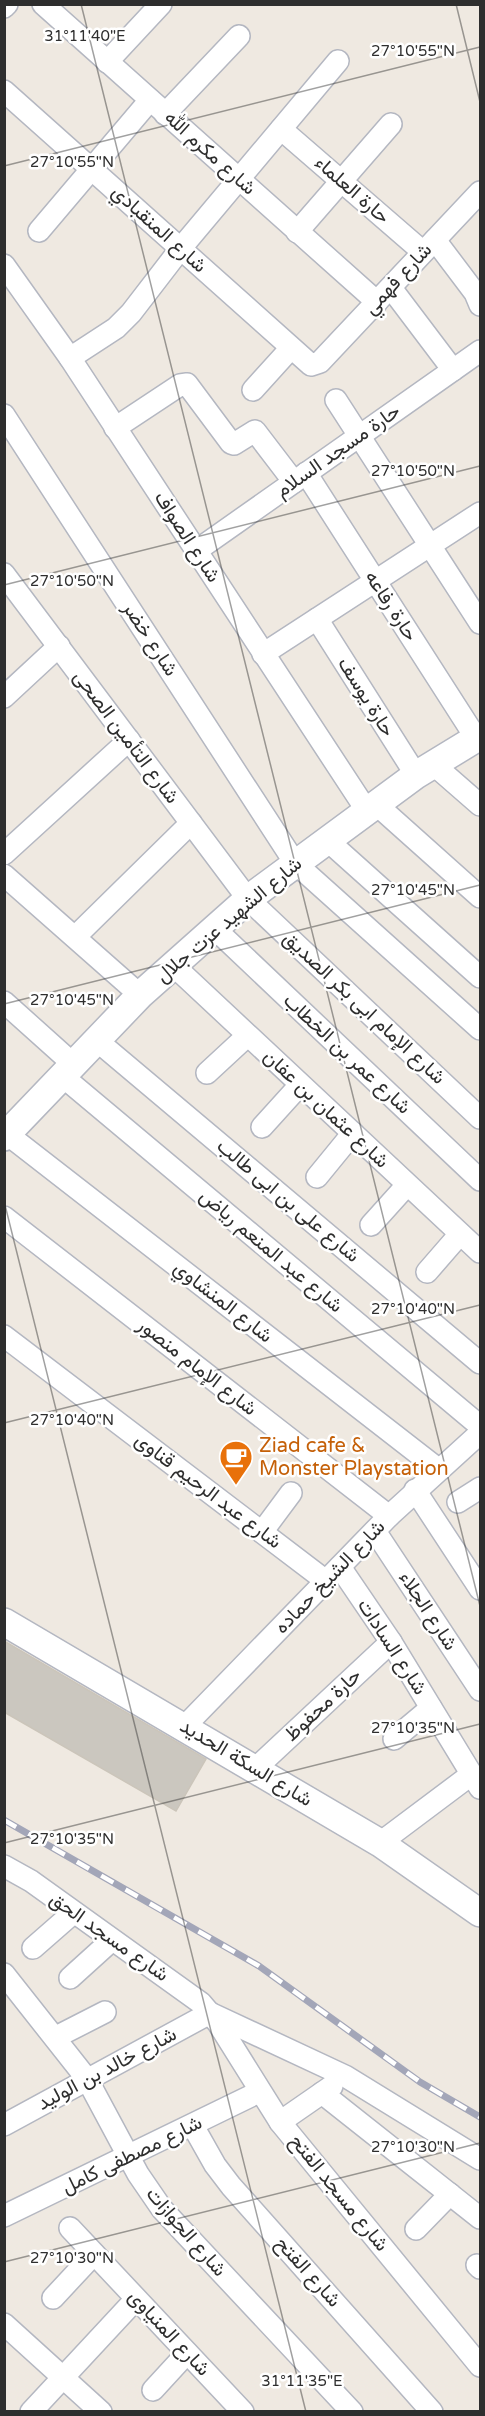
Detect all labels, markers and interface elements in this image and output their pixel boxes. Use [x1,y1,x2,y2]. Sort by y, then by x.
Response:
text: 31°11'40"E [44,27,126,45]
text: 27°10'55"N [371,42,455,60]
street label: شارع مكرم الله [159,105,261,201]
street label: حارة العلماء [310,151,394,229]
text: 27°10'55"N [30,153,114,171]
street label: شارع المنقبادي [104,180,212,281]
street label: شارع فهمي [359,238,440,323]
street label: حارة مسجد السلام [271,399,405,503]
text: 27°10'50"N [371,462,455,480]
street label: شارع الصواف [148,487,225,588]
street label: حارة رفاعه [359,566,423,646]
text: 27°10'50"N [30,572,114,590]
street label: شارع خضر [116,597,183,681]
street label: حارة يوسف [332,653,400,741]
street label: شارع التأمين الصحى [67,665,184,809]
street label: شارع الشهيد عزت جلال [151,852,308,989]
text: 27°10'45"N [371,881,455,899]
street label: شارع الإمام ابى بكر الصديق [277,926,450,1090]
street label: شارع عمر بن الخطاب [277,989,416,1120]
text: 27°10'45"N [30,991,114,1009]
street label: شارع عثمان بن عفان [257,1045,394,1174]
street label: شارع على بن ابى طالب [211,1134,364,1269]
street label: شارع عبد المنعم رياض [194,1184,348,1319]
street label: شارع المنشاوي [166,1256,277,1351]
text: 27°10'40"N [371,1300,455,1318]
street label: شارع الإمام منصور [131,1312,261,1422]
text: 27°10'40"N [30,1411,114,1429]
street label: شارع عبد الرحيم قناوى [129,1428,286,1555]
place label: Ziad cafe & Monster Playstation [259,1434,449,1481]
cafe icon: Ziad cafe & Monster Playstation [218,1439,254,1486]
street label: شارع الشيخ حماده [270,1515,391,1640]
street label: شارع الجلاء [393,1567,462,1656]
street label: شارع السادات [351,1594,432,1700]
street label: حارة محفوظ [280,1663,366,1747]
street label: شارع السكة الحديد [175,1714,316,1813]
text: 27°10'35"N [371,1719,455,1737]
text: 27°10'35"N [30,1830,114,1848]
street label: شارع مسجد الحق [44,1887,173,1988]
street label: شارع خالد بن الوليد [33,2022,181,2117]
street label: شارع مصطفى كامل [58,2111,206,2200]
street label: شارع مسجد الفتح [284,2130,394,2257]
text: 27°10'30"N [371,2138,455,2156]
street label: شارع الجوازات [140,2182,231,2282]
street label: شارع الفتح [269,2232,346,2313]
text: 27°10'30"N [30,2249,114,2267]
street label: شارع المنياوى [122,2285,215,2382]
text: 31°11'35"E [261,2372,343,2390]

